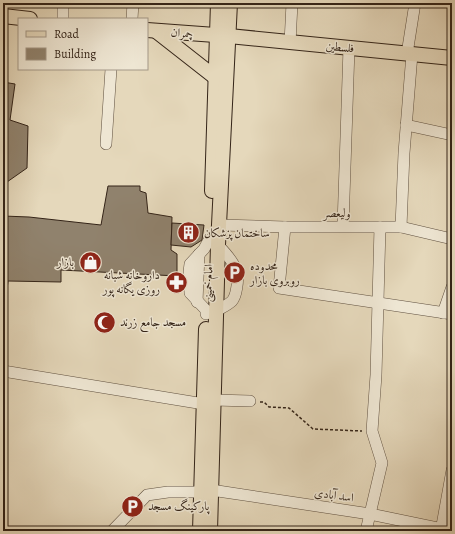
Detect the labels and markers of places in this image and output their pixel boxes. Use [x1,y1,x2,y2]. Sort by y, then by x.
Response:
building icon: ساختمان پزشکان [175,220,201,246]
place label: ساختمان پزشکان [204,225,270,241]
shop icon: بازار [77,249,103,275]
place label: بازار [56,254,74,270]
place label: محدوده روبروی بازار [249,258,300,288]
parking icon: محدوده روبروی بازار [221,260,247,286]
place label: داروخانه شبانه روزی یگانه پور [102,267,160,298]
pharmacy icon: داروخانه شبانه روزی یگانه پور [163,269,189,295]
mosque icon: مسجد جامع زرند [91,309,117,335]
place label: مسجد جامع زرند [120,314,186,333]
parking icon: پارکینگ مسجد [119,493,145,519]
place label: پارکینگ مسجد [148,498,210,515]

